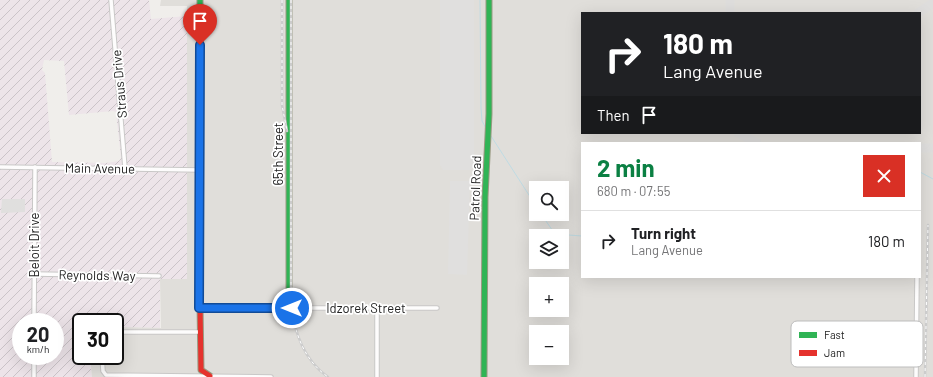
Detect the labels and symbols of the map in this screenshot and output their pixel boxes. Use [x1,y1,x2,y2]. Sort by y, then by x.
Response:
pin [183,4,217,45]
street label: Straus Drive [108,49,130,119]
street label: 65th Street [270,122,286,186]
street label: Patrol Road [466,155,484,221]
street label: Main Avenue [65,159,135,177]
street label: Beloit Drive [26,213,42,277]
street label: Reynolds Way [58,266,136,284]
position arrow [271,287,313,329]
street label: Idzorek Street [326,300,406,316]
speed limit sign: 30 [72,313,124,365]
legend [791,321,923,367]
text: Fast [824,328,845,341]
text: Jam [824,346,845,359]

